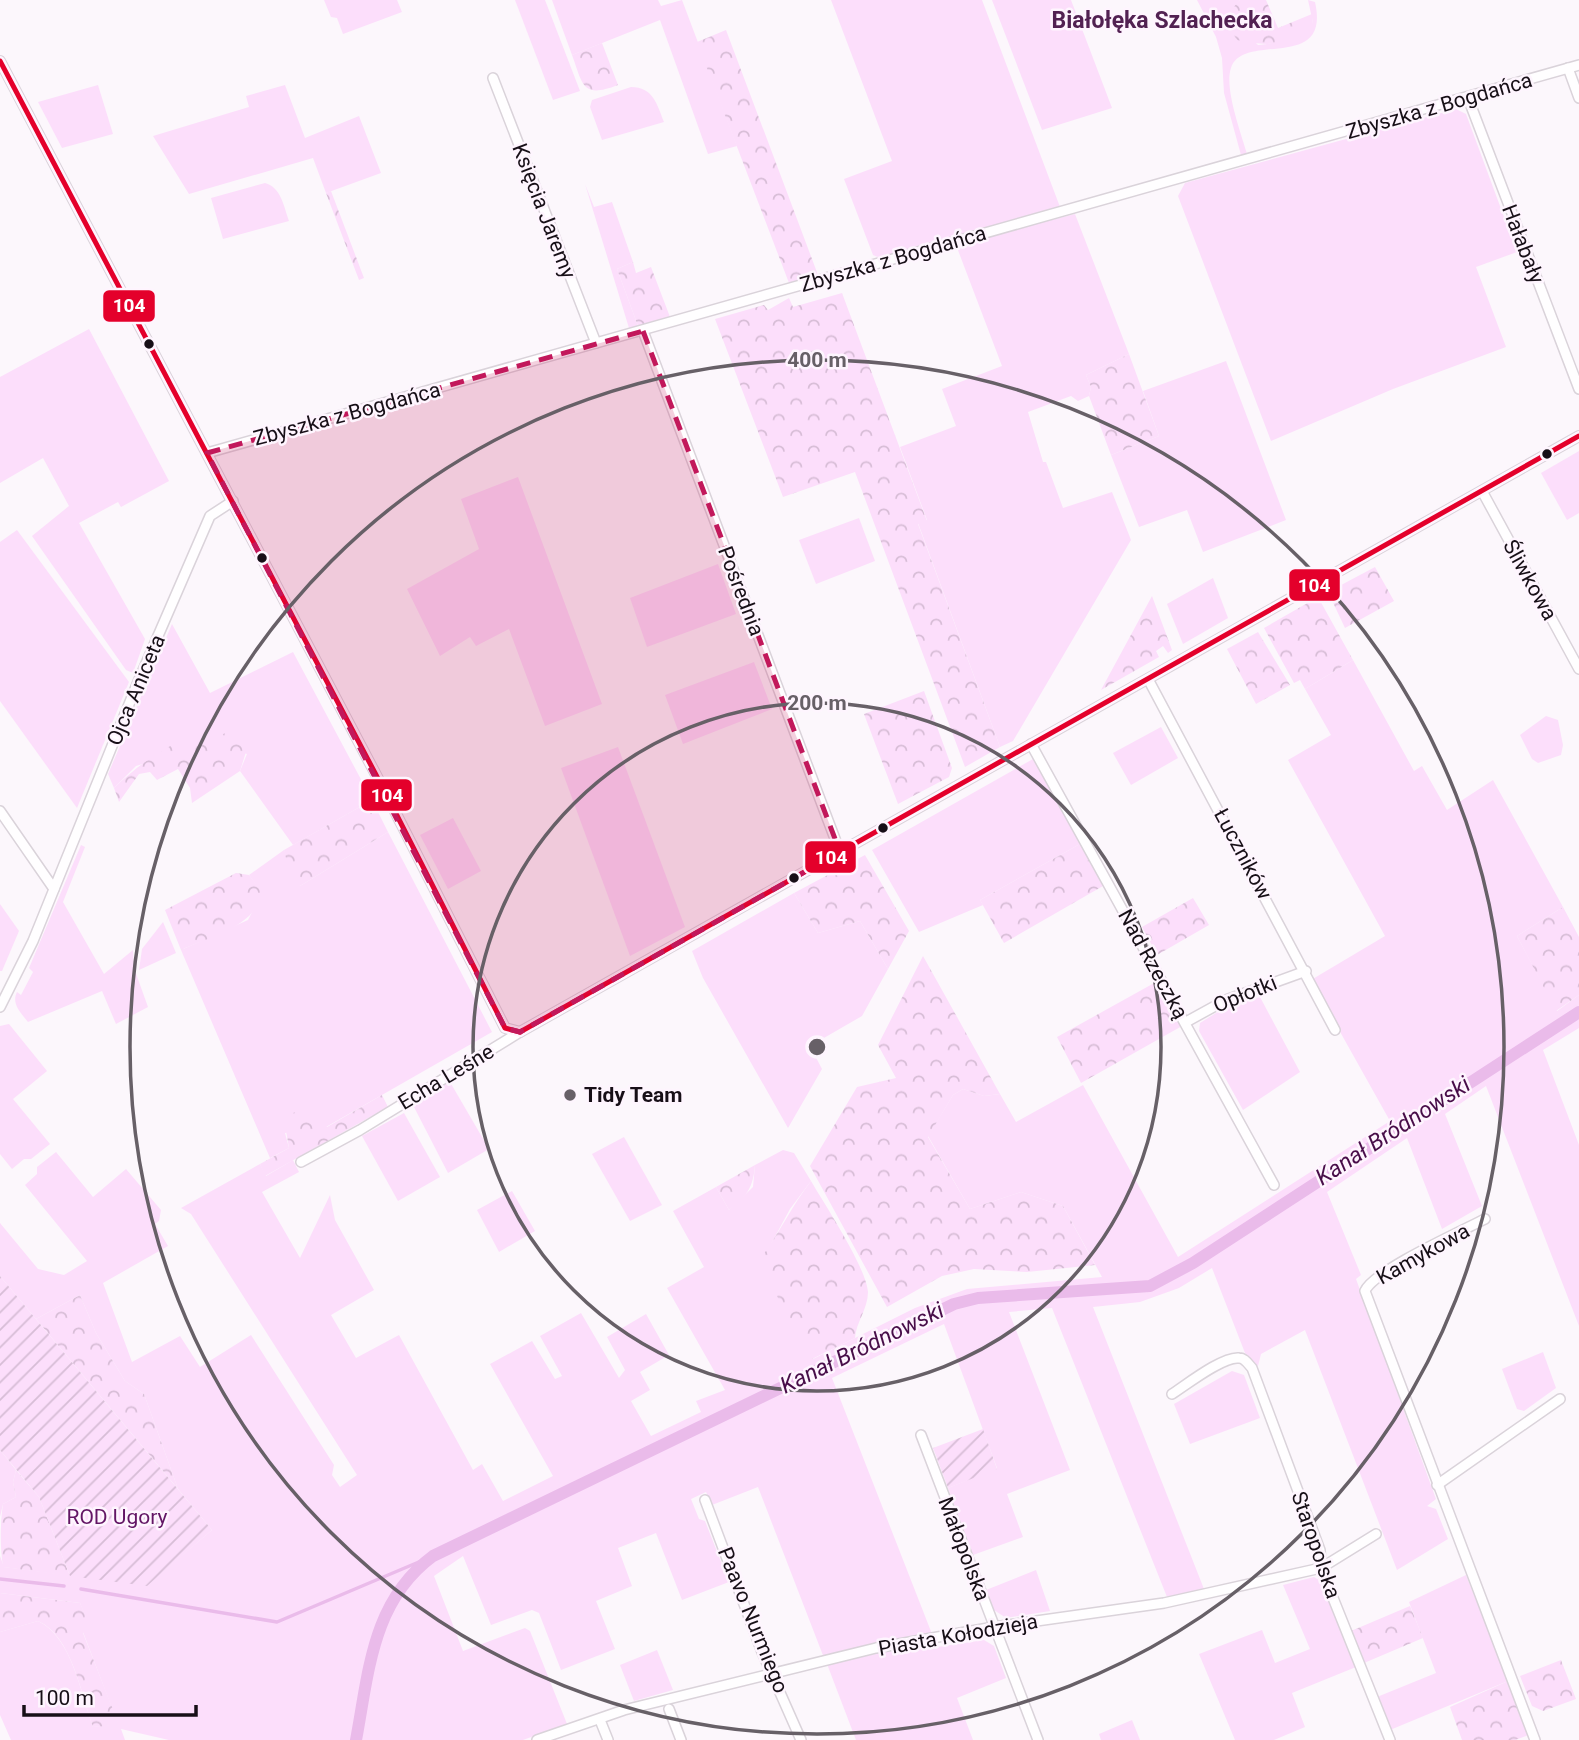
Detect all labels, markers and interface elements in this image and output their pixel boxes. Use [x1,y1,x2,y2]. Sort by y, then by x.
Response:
district label: Białołęka Szlachecka [1051,7,1273,34]
street label: Zbyszka z Bogdańca [1343,68,1535,144]
street label: Księcia Jaremy [507,140,581,282]
street label: Hałabały [1497,201,1549,287]
street label: Zbyszka z Bogdańca [797,221,989,297]
line badge: 104 [102,289,156,323]
text: 104 [113,294,145,317]
unlabelled marker [142,337,156,351]
text: 400 m [787,348,847,372]
street label: Zbyszka z Bogdańca [251,377,443,451]
unlabelled marker [1540,447,1554,461]
street label: Śliwkowa [1498,536,1562,624]
street label: Pośrednia [713,543,769,639]
unlabelled marker [255,551,269,565]
line badge: 104 [1288,568,1341,602]
text: 104 [1298,574,1330,597]
street label: Ojca Aniceta [102,631,170,749]
text: 200 m [787,691,847,715]
line badge: 104 [360,778,413,812]
text: 104 [371,784,403,807]
street label: Łuczników [1209,804,1277,904]
unlabelled marker [876,821,890,835]
line badge: 104 [804,840,857,874]
text: 104 [815,846,847,869]
unlabelled marker [787,871,801,885]
street label: Nad Rzeczką [1113,905,1193,1023]
street label: Opłotki [1210,970,1280,1018]
centre of rings [805,1035,829,1059]
street label: Echa Leśne [394,1039,498,1115]
water label: Kanał Bródnowski [1311,1071,1476,1191]
place label: Tidy Team [584,1083,682,1107]
marker: Tidy Team [562,1087,578,1103]
street label: Kamykowa [1372,1219,1474,1289]
water label: Kanał Bródnowski [776,1296,949,1399]
street label: Staropolska [1287,1488,1345,1602]
street label: Małopolska [933,1494,995,1604]
park label: ROD Ugory [66,1505,168,1529]
street label: Paavo Nurmiego [713,1544,793,1696]
street label: Piasta Kołodzieja [876,1609,1040,1661]
scale bar [24,1674,196,1718]
text: 100 m [35,1686,94,1710]

